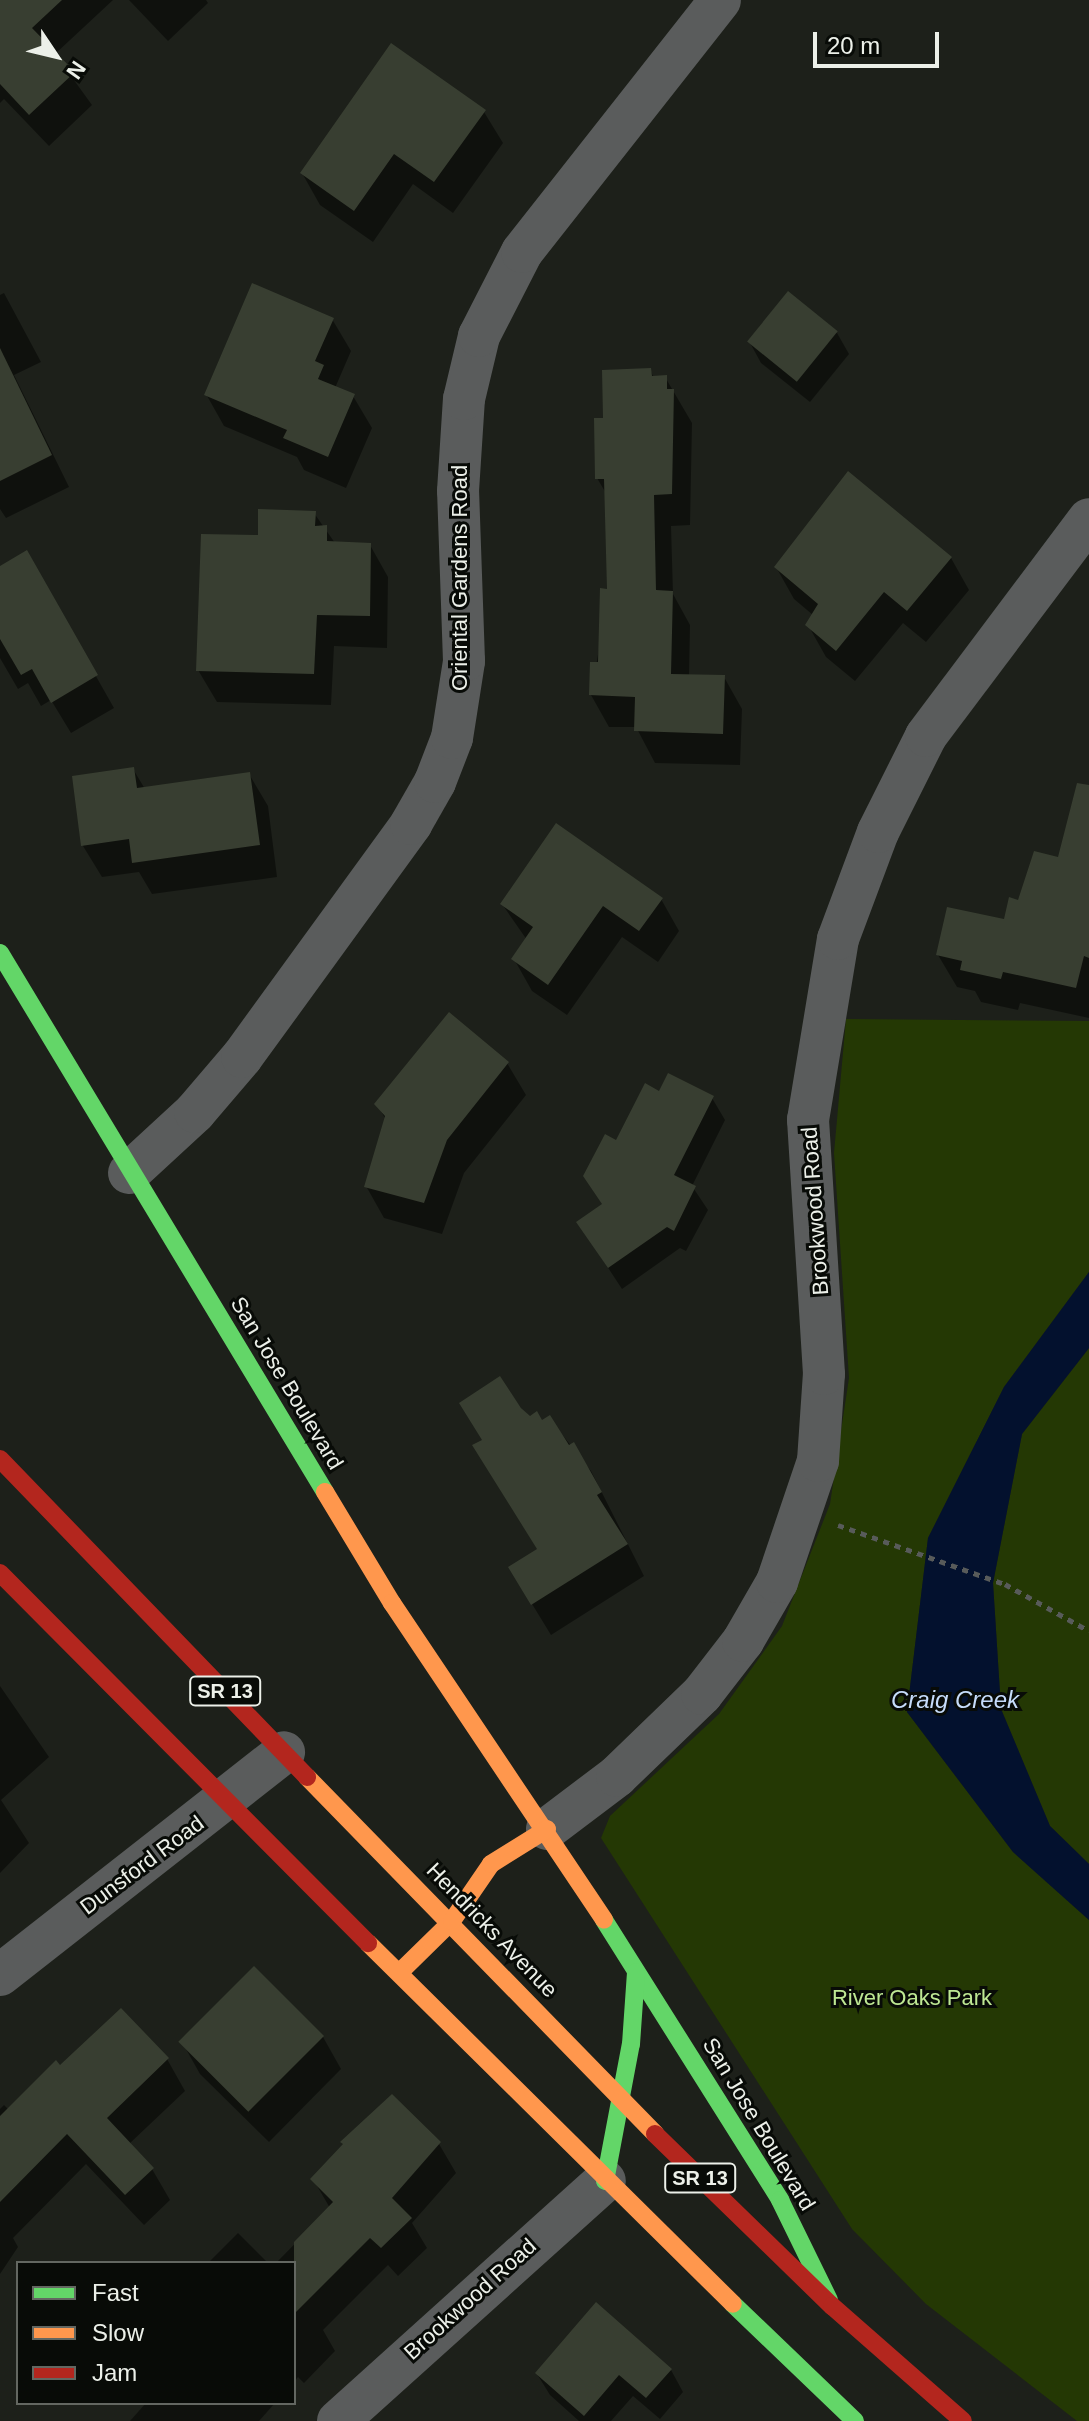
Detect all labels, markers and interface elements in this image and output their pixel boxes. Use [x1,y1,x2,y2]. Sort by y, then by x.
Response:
north arrow [16,16,96,96]
scale bar [817,16,943,66]
text: 20 m [827,32,880,59]
text: N [61,56,91,84]
street label: Oriental Gardens Road [447,465,473,691]
street label: Brookwood Road [796,1126,834,1296]
street label: San Jose Boulevard [225,1292,349,1474]
road number: SR 13 [189,1675,261,1707]
water label: Craig Creek [891,1686,1019,1714]
street label: Dunsford Road [75,1810,209,1920]
street label: Hendricks Avenue [421,1857,563,2003]
park label: River Oaks Park [832,1985,992,2011]
street label: San Jose Boulevard [697,2033,821,2215]
road number: SR 13 [664,2162,736,2194]
street label: Brookwood Road [398,2233,542,2365]
legend [16,2261,296,2405]
text: Fast [92,2279,139,2306]
text: Slow [92,2319,144,2346]
text: Jam [92,2359,137,2386]

